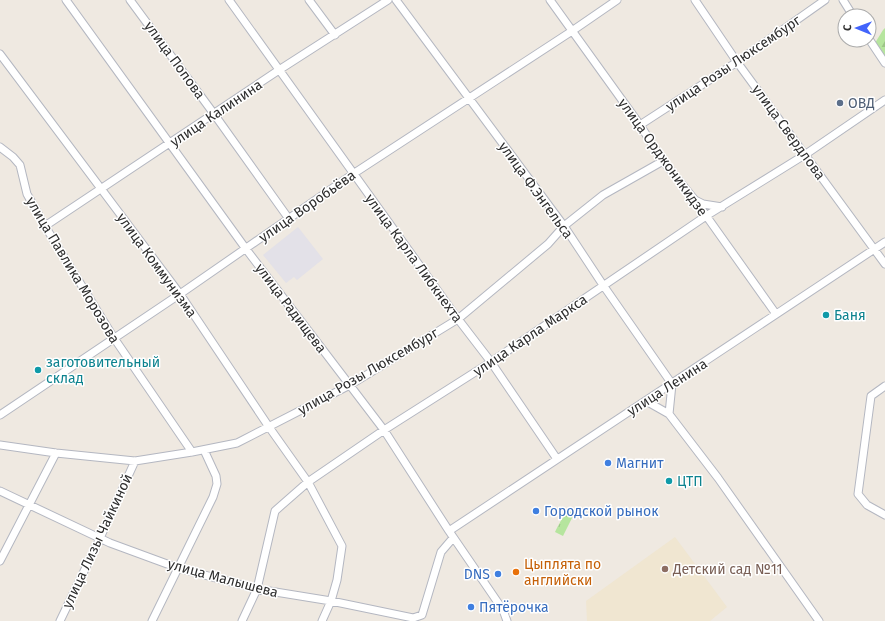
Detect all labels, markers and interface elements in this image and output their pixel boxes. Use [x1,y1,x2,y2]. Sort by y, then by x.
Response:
north arrow [837,8,877,48]
street label: улица Розы Люксембург [662,12,804,115]
street label: улица Попова [141,18,209,103]
text: С [841,24,854,31]
street label: улица Калинина [167,76,266,151]
street label: улица Свердлова [748,81,829,183]
street label: улица Орджоникидзе [614,95,711,219]
place label: ОВД [848,95,875,112]
marker: ОВД [835,98,845,108]
street label: улица Ф.Энгельса [495,138,576,242]
street label: улица Воробьёва [256,167,359,246]
street label: улица Карла Либкнехта [361,191,466,326]
street label: улица Павлика Морозова [22,194,123,347]
street label: улица Коммунизма [113,210,200,321]
street label: улица Радищева [251,260,330,357]
street label: улица Карла Маркса [470,291,591,380]
place label: Баня [834,307,866,324]
marker: Баня [821,310,831,320]
street label: улица Розы Люксембург [295,324,441,419]
place label: заготовительный склад [46,354,160,387]
street label: улица Ленина [624,355,711,420]
marker: заготовительный склад [33,365,43,375]
place label: Магнит [616,455,664,472]
marker: Магнит [603,458,613,468]
street label: улица Лизы Чайкиной [59,471,136,611]
place label: ЦТП [677,473,703,490]
marker: ЦТП [664,476,674,486]
place label: Городской рынок [544,503,659,520]
marker: Городской рынок [531,506,541,516]
street label: улица Малышева [166,556,280,601]
place label: Цыплята по английски [524,556,601,589]
place label: Детский сад №11 [672,561,783,578]
marker: Детский сад №11 [660,564,670,574]
place label: DNS [464,566,490,583]
marker: Цыплята по английски [511,567,521,577]
marker: DNS [493,569,503,579]
place label: Пятёрочка [479,599,549,616]
marker: Пятёрочка [466,602,476,612]

